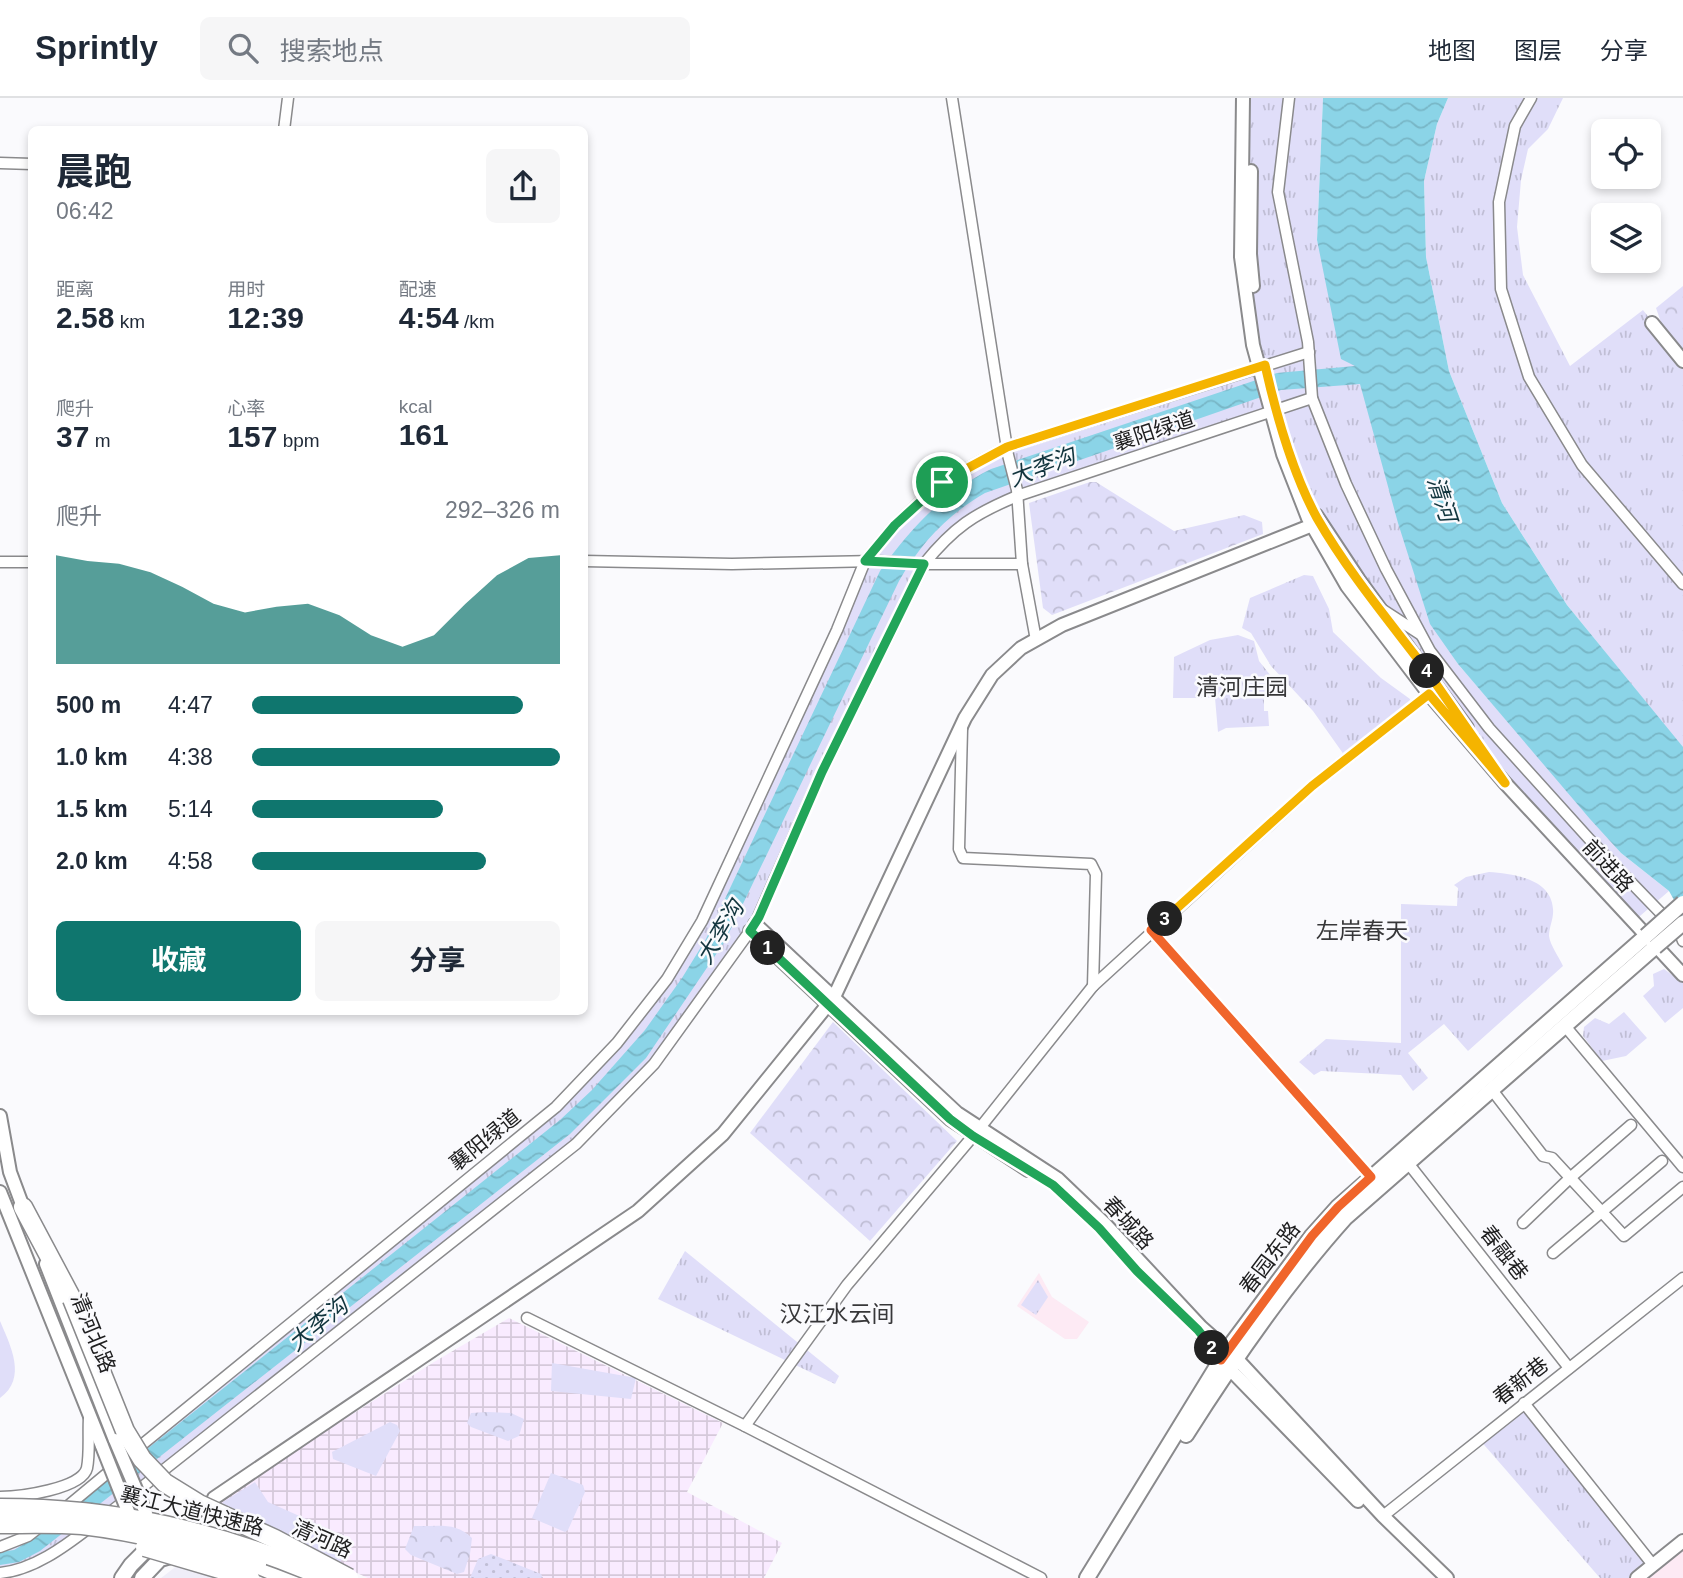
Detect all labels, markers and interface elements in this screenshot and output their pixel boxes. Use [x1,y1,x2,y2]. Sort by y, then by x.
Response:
search box [200,17,690,80]
text: Sprintly [35,29,158,66]
icon: search [224,29,262,67]
text: 搜索地点 [280,36,384,66]
text: 地图 [1428,37,1476,64]
text: 图层 [1514,37,1562,64]
text: 分享 [1600,37,1648,64]
map controls [1591,119,1661,273]
button: locate [1591,119,1661,189]
button: share [486,149,560,223]
text: 晨跑 [56,151,132,193]
text: 06:42 [56,198,114,224]
button: layers [1591,203,1661,273]
text: 距离 [56,279,94,300]
text: 用时 [227,279,265,300]
text: 配速 [399,279,437,300]
text: 2.58 [56,301,114,334]
text: 12:39 [227,301,304,334]
text: 4:54 [399,301,459,334]
text: km [114,311,145,332]
text: /km [459,311,495,332]
text: kcal [399,396,432,417]
text: 爬升 [56,398,94,419]
text: 心率 [227,398,265,419]
street label: 襄阳绿道 [1110,407,1197,454]
text: 161 [399,418,449,451]
text: 37 [56,420,89,453]
text: 157 [227,420,277,453]
text: m [89,430,110,451]
text: bpm [277,430,320,451]
water label: 大李沟 [1005,441,1082,492]
pin [912,452,972,512]
icon: arrive [923,463,961,501]
water label: 清河 [1423,473,1463,529]
text: 292–326 m [445,497,560,523]
text: 爬升 [56,503,102,529]
pin: 4 [1410,654,1444,688]
text: 4 [1421,660,1432,681]
district label: 清河庄园 [1196,674,1288,700]
text: 500 m [56,692,121,718]
text: 4:47 [168,692,213,718]
text: 1.0 km [56,744,128,770]
text: 4:38 [168,744,213,770]
text: 1.5 km [56,796,128,822]
text: 5:14 [168,796,213,822]
street label: 前进路 [1578,835,1638,897]
text: 2.0 km [56,848,128,874]
text: 4:58 [168,848,213,874]
water label: 大李沟 [691,893,750,968]
pin: 3 [1148,902,1182,936]
text: 3 [1159,908,1170,929]
district label: 左岸春天 [1316,918,1408,944]
button: 收藏 [56,921,301,1001]
button: 分享 [315,921,560,1001]
pin: 1 [750,930,786,966]
text: 1 [762,937,773,958]
street label: 襄阳绿道 [445,1104,525,1175]
street label: 春城路 [1098,1192,1158,1254]
street label: 春园东路 [1235,1217,1304,1298]
street label: 春融巷 [1476,1221,1533,1285]
street label: 清河北路 [67,1290,120,1376]
water label: 大李沟 [283,1290,355,1356]
district label: 汉江水云间 [780,1301,895,1327]
pin: 2 [1194,1330,1230,1366]
text: 2 [1206,1337,1217,1358]
street label: 春新巷 [1489,1352,1553,1409]
street label: 襄江大道快速路 [118,1482,266,1539]
street label: 清河路 [289,1515,356,1562]

